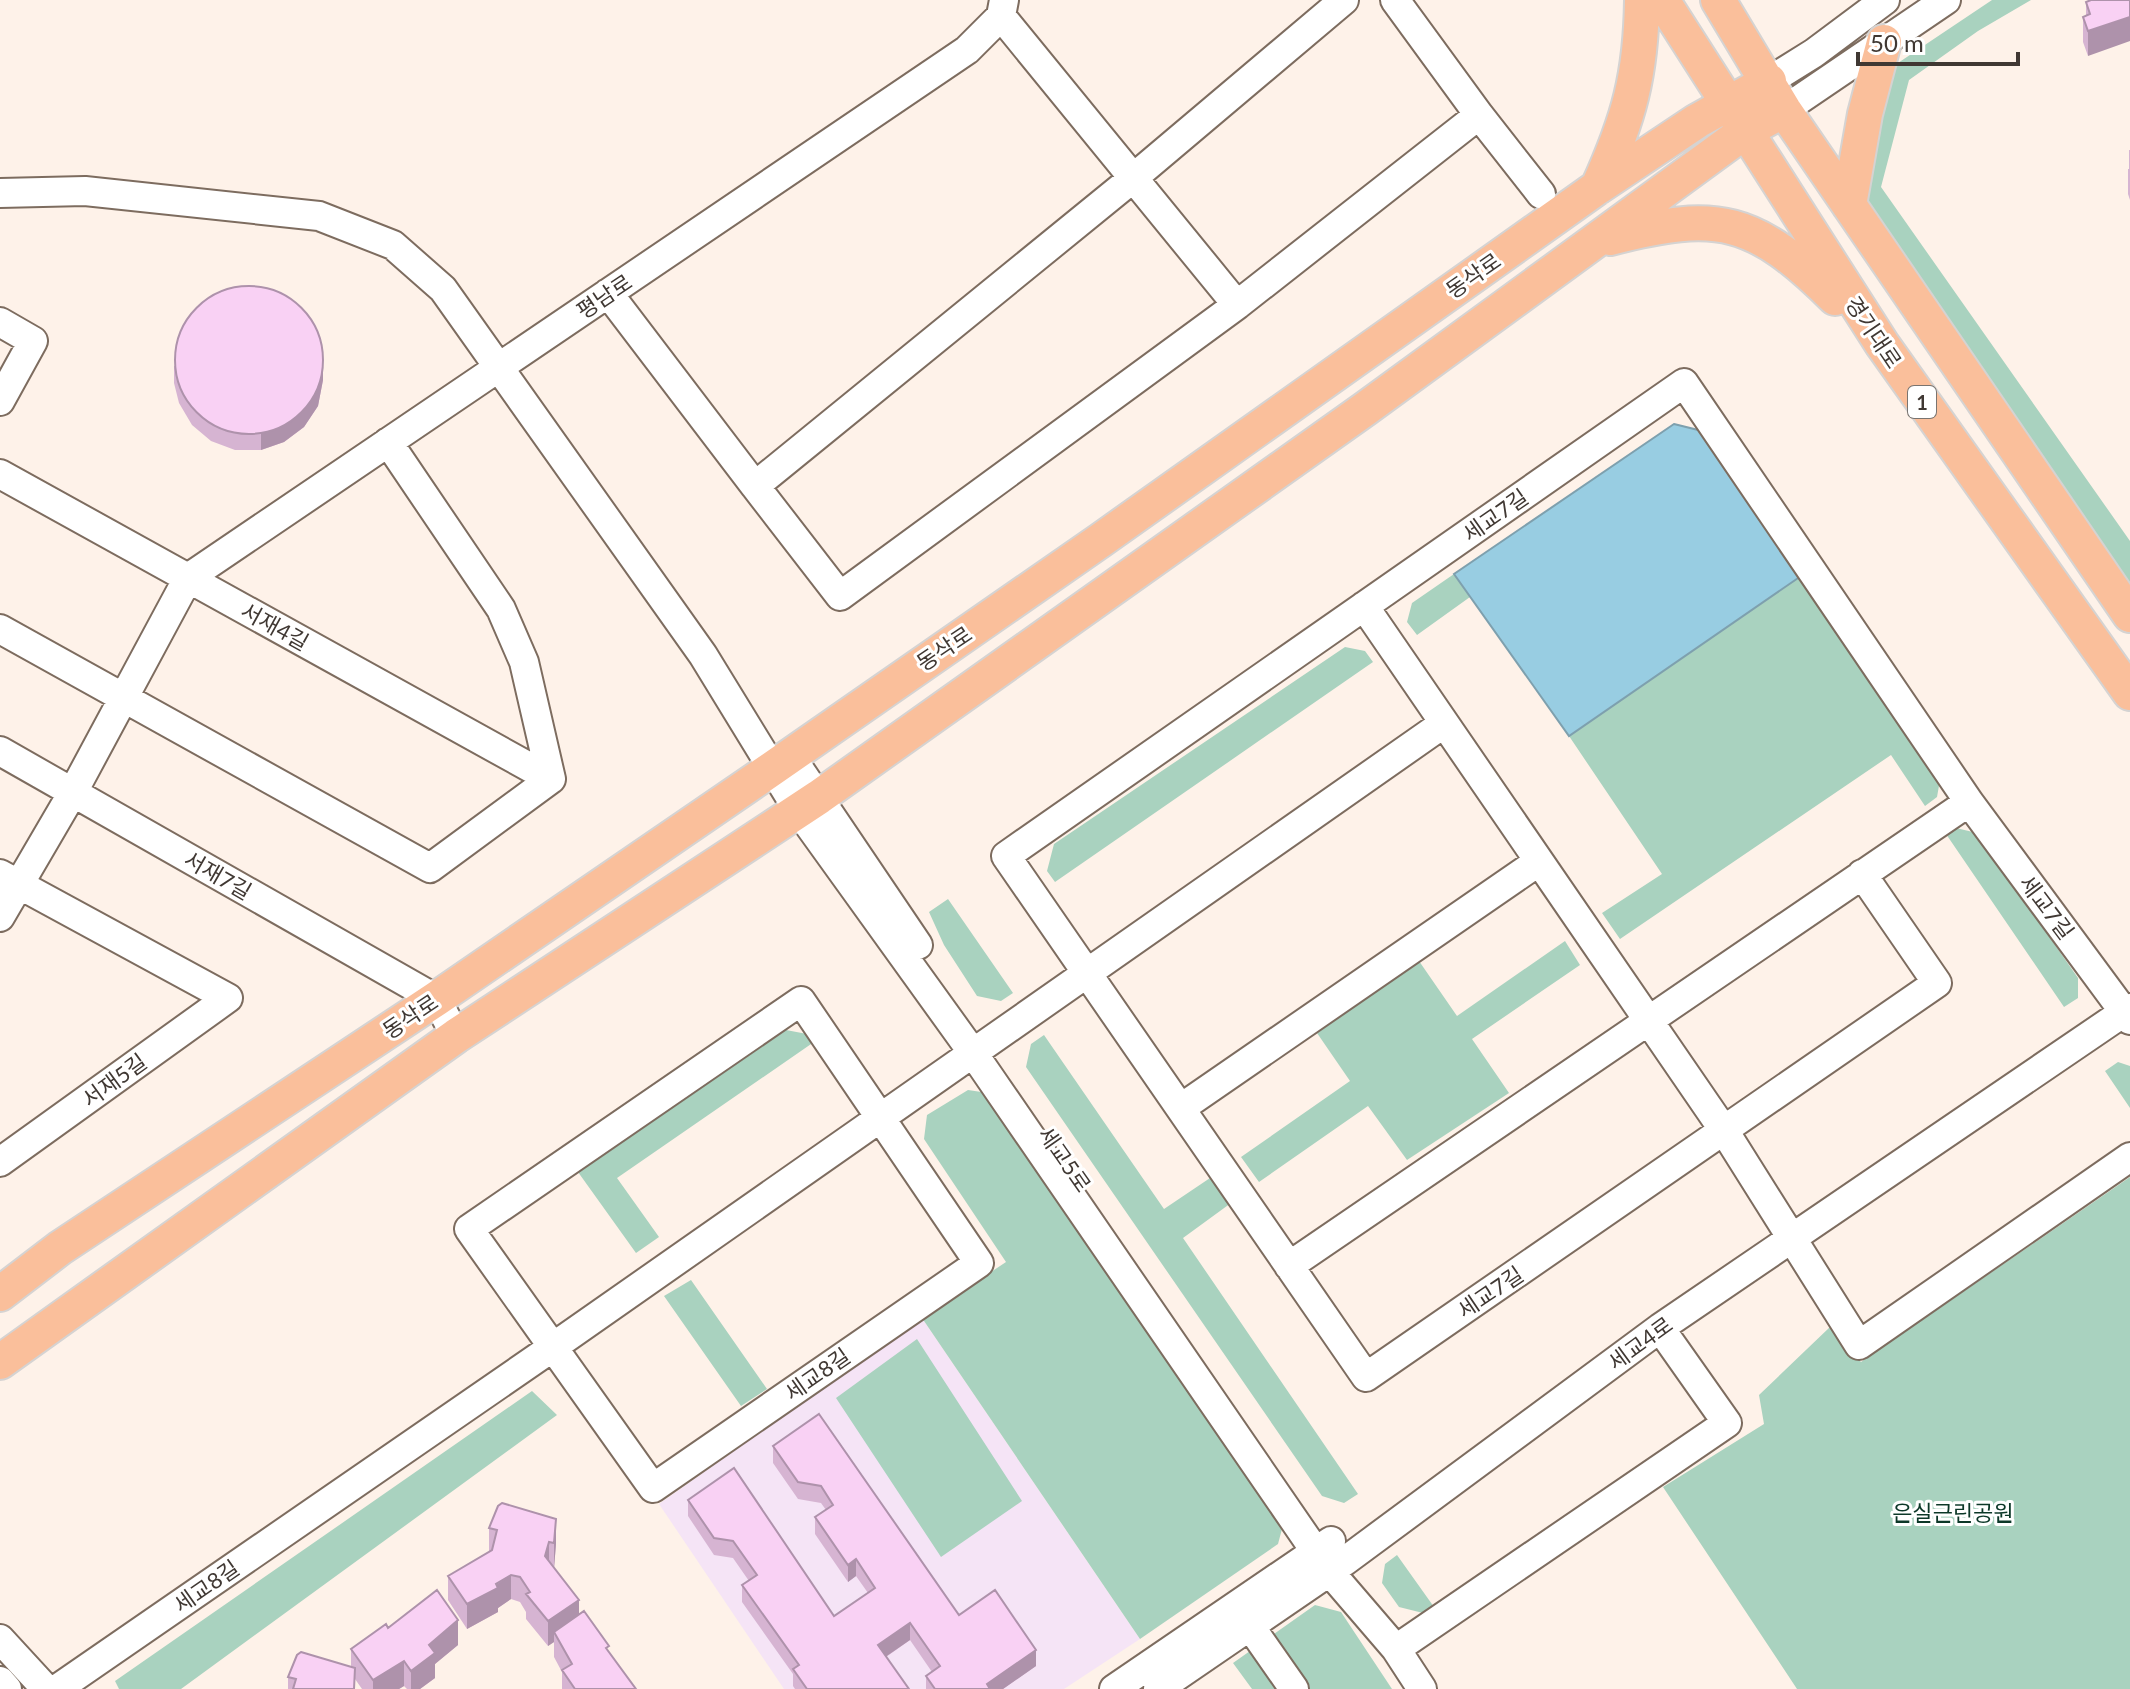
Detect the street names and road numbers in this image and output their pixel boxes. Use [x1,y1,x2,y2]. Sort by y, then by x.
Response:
street label: 동삭로 [1440,247,1506,303]
street label: 평남로 [571,268,637,324]
street label: 경기대로 [1840,291,1908,373]
road number: 1 [1908,386,1936,418]
street label: 세교7길 [1457,483,1533,547]
street label: 서재4길 [236,596,314,656]
street label: 동삭로 [911,620,977,676]
street label: 서재7길 [179,845,257,905]
street label: 세교7길 [2014,870,2080,944]
street label: 동삭로 [377,988,443,1044]
street label: 서재5길 [76,1047,152,1113]
street label: 세교5로 [1033,1121,1097,1197]
street label: 세교7길 [1452,1260,1528,1324]
street label: 세교4로 [1602,1310,1678,1376]
street label: 세교8길 [779,1342,855,1406]
street label: 세교8길 [168,1554,244,1618]

